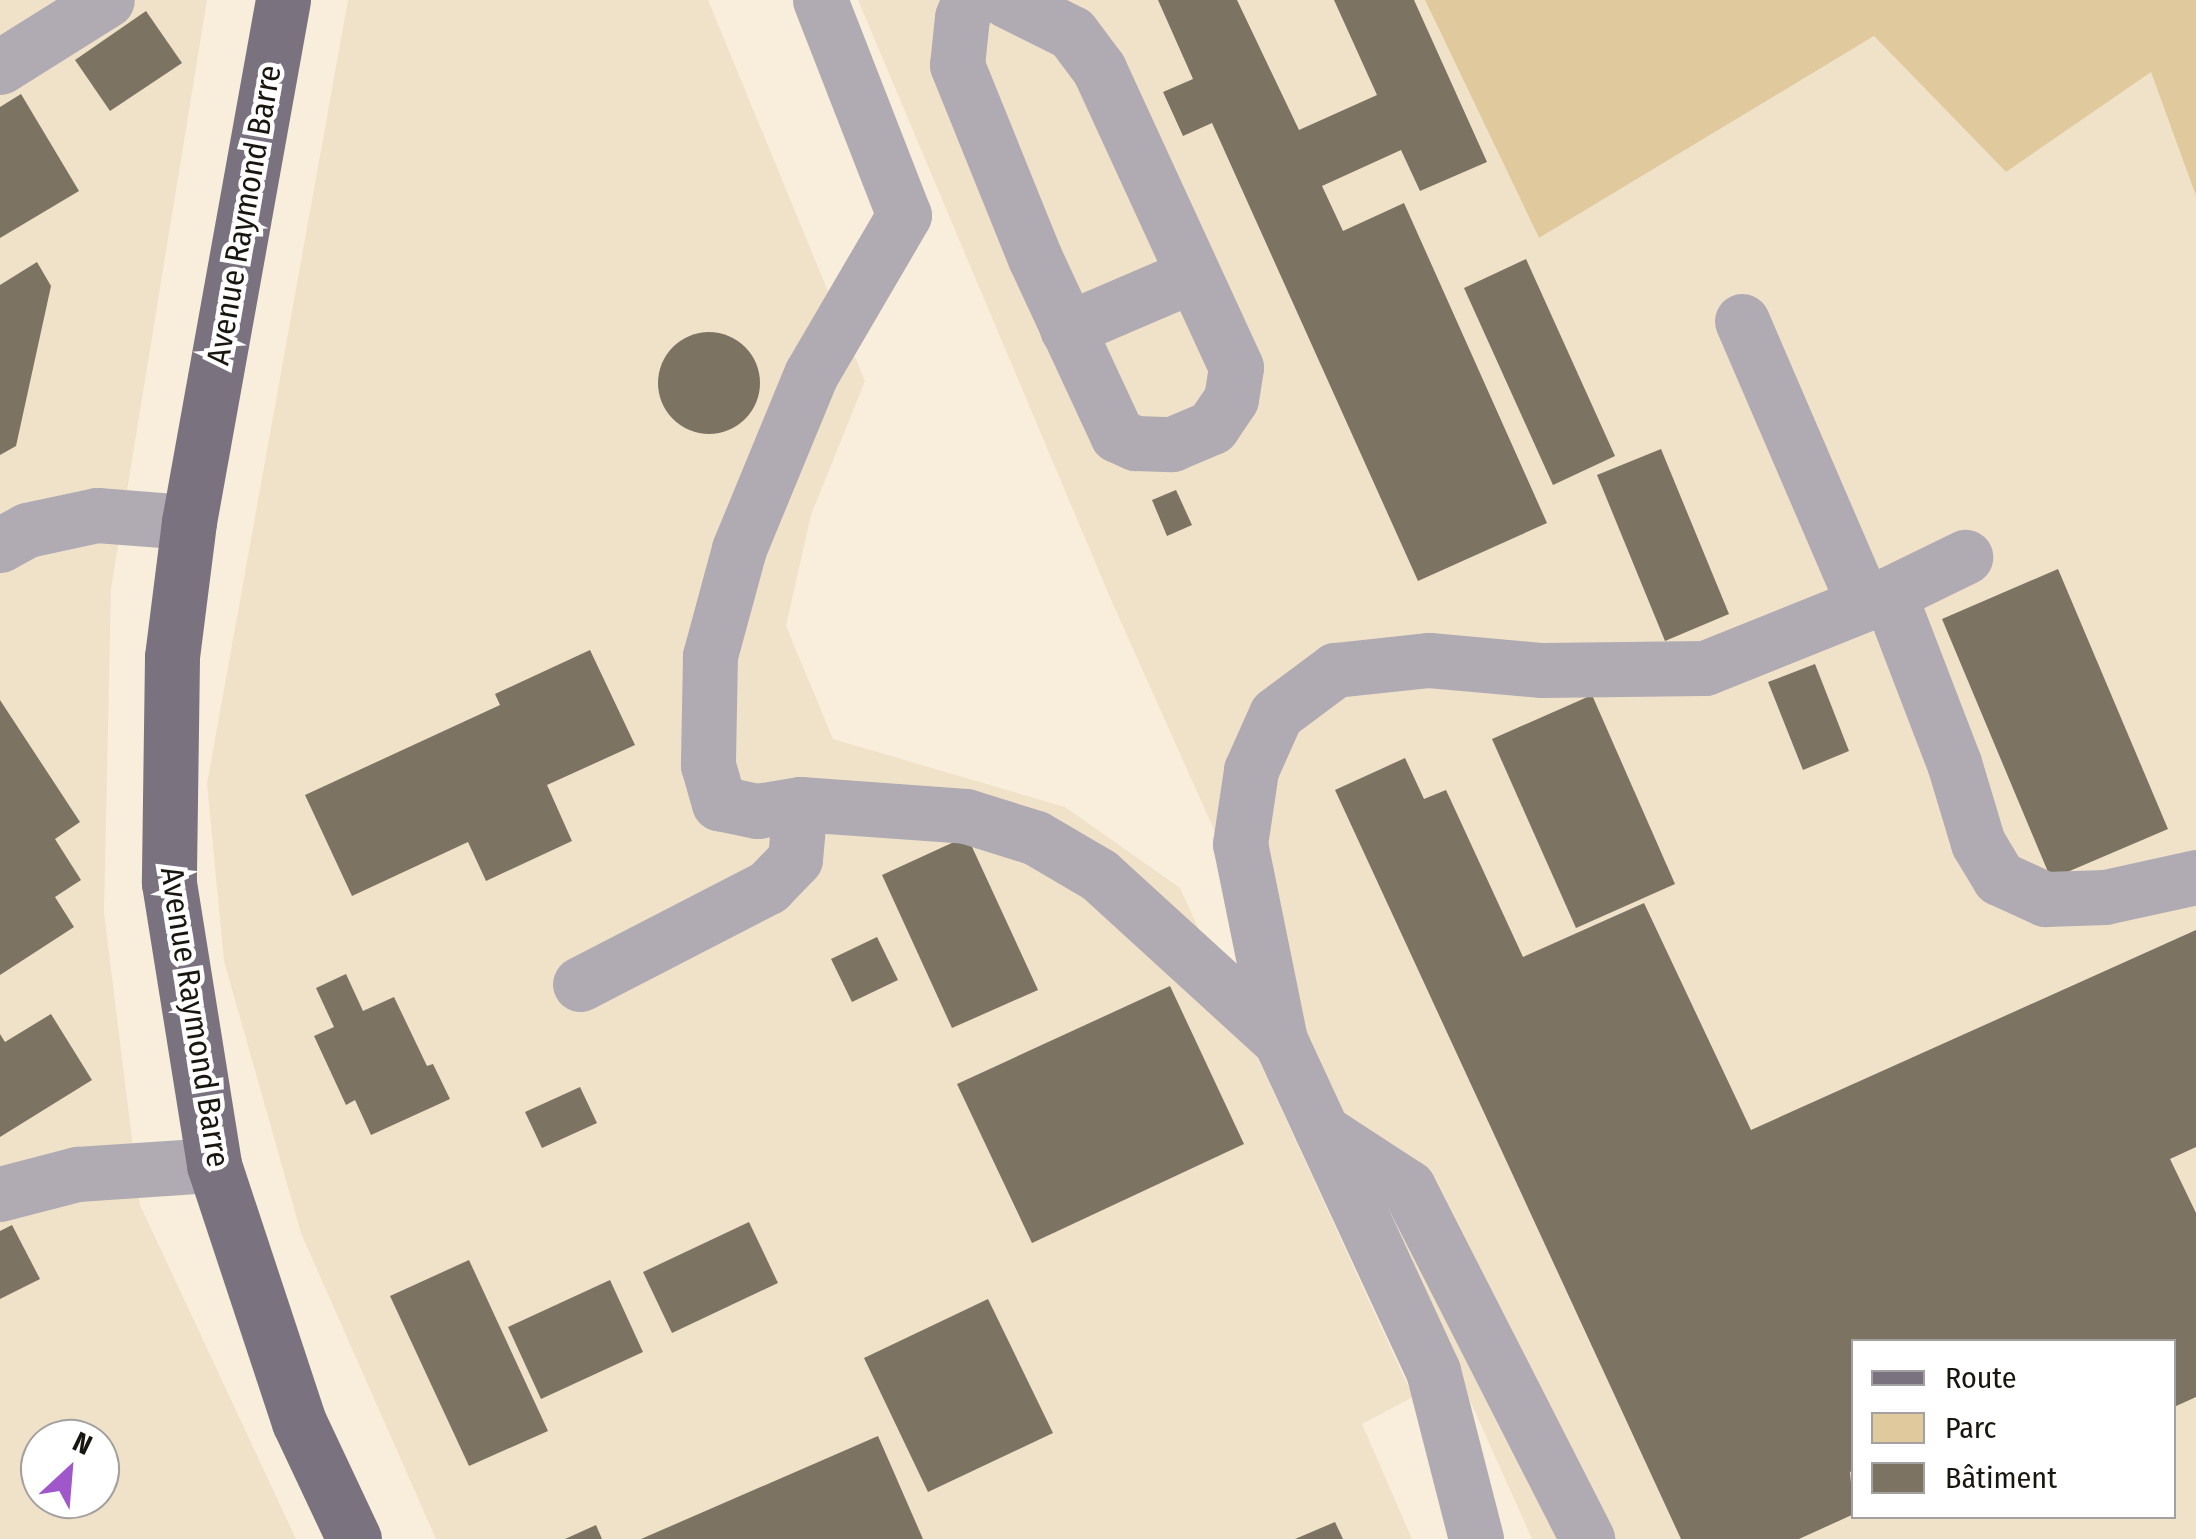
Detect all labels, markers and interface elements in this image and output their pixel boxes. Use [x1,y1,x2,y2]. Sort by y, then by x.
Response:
street label: Avenue Raymond Barre [199,62,289,368]
street label: Avenue Raymond Barre [152,864,238,1170]
legend [1851,1339,2176,1519]
text: Route [1945,1360,2017,1396]
text: Parc [1945,1410,1996,1446]
north arrow [20,1419,120,1519]
text: N [68,1425,97,1462]
text: Bâtiment [1945,1460,2057,1496]

